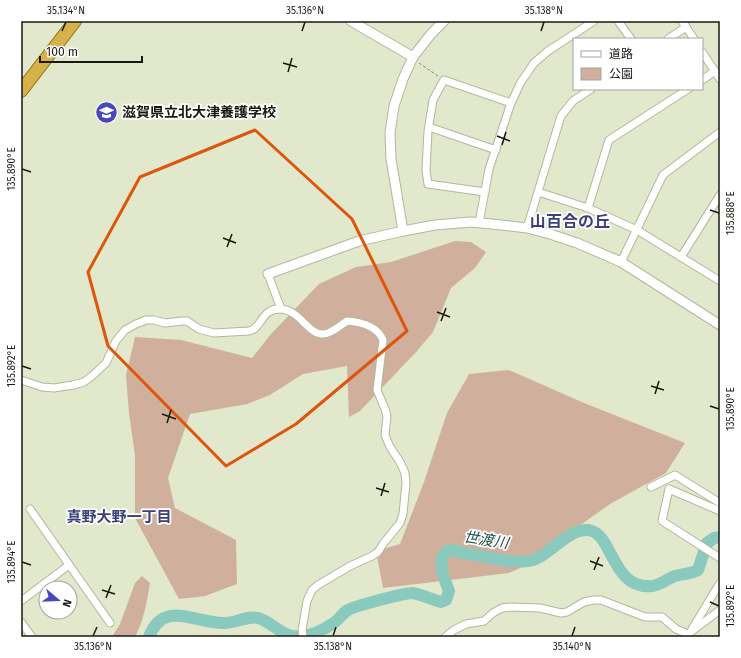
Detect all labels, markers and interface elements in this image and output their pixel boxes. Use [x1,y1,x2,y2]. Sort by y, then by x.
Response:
text: 35.134°N [47,5,85,17]
text: 35.136°N [286,5,324,17]
text: 35.138°N [525,5,563,17]
scale bar [40,38,142,64]
legend [573,38,703,90]
text: 100 m [46,45,78,59]
text: 道路 [609,47,633,61]
text: 公園 [609,67,633,81]
school or university icon: 滋賀県立北大津養護学校 [94,99,120,125]
place label: 滋賀県立北大津養護学校 [122,104,276,121]
text: 135.890°E [6,147,18,191]
text: 135.888°E [725,191,737,235]
district label: 山百合の丘 [530,212,610,231]
text: 135.892°E [6,345,18,387]
text: 135.890°E [725,387,737,431]
district label: 真野大野一丁目 [66,508,172,526]
water label: 世渡川 [462,528,512,553]
text: 135.894°E [6,540,18,584]
north arrow [38,580,78,620]
text: 135.892°E [725,585,737,627]
text: N [60,598,74,609]
text: 35.136°N [74,641,112,653]
text: 35.138°N [314,641,352,653]
text: 35.140°N [553,641,591,653]

